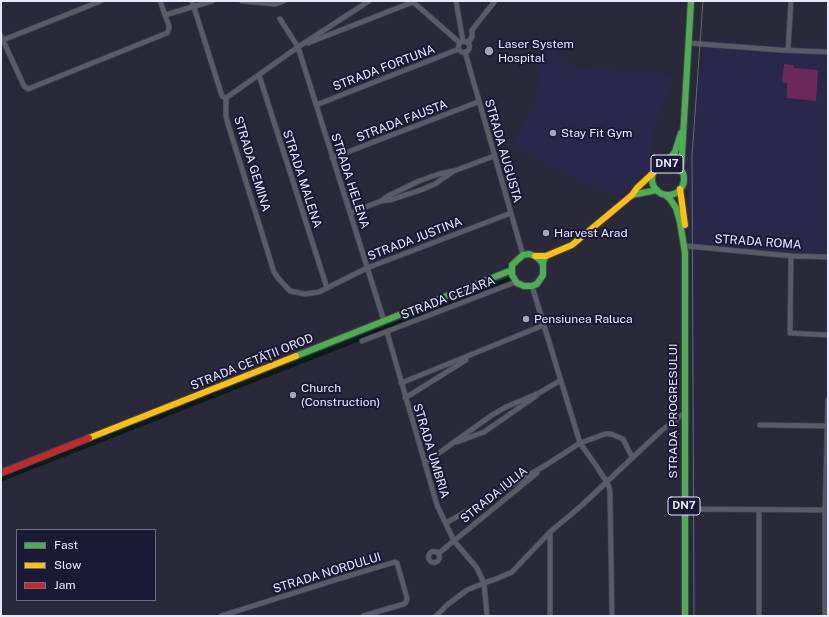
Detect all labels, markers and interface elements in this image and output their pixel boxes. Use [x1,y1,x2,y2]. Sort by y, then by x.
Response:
place label: Laser System Hospital [498,37,574,65]
street label: STRADA FORTUNA [331,42,437,94]
marker: Laser System Hospital [483,45,495,57]
street label: STRADA FAUSTA [354,97,450,145]
street label: STRADA AUGUSTA [481,97,525,205]
street label: STRADA GEMINA [231,115,273,213]
place label: Stay Fit Gym [561,126,632,140]
street label: STRADA MALENA [279,128,325,230]
marker: Stay Fit Gym [548,128,558,138]
street label: STRADA HELENA [328,131,372,231]
road number: DN7 [651,155,683,173]
street label: STRADA JUSTINA [366,214,464,264]
place label: Harvest Arad [554,226,628,240]
marker: Harvest Arad [541,228,551,238]
street label: STRADA ROMA [714,232,802,252]
street label: STRADA CEZARA [399,273,497,323]
place label: Pensiunea Raluca [534,312,633,326]
marker: Pensiunea Raluca [521,314,531,324]
street label: STRADA CETĂȚII OROD [188,331,316,393]
street label: STRADA PROGRESULUI [666,344,680,478]
place label: Church (Construction) [301,381,380,409]
marker: Church (Construction) [288,390,298,400]
street label: STRADA UMBRIA [410,402,452,500]
street label: STRADA IULIA [458,464,530,526]
road number: DN7 [668,497,700,515]
legend [16,529,156,601]
text: Fast [54,538,78,552]
street label: STRADA NORDULUI [271,550,383,596]
text: Slow [54,558,81,572]
text: Jam [54,578,76,592]

